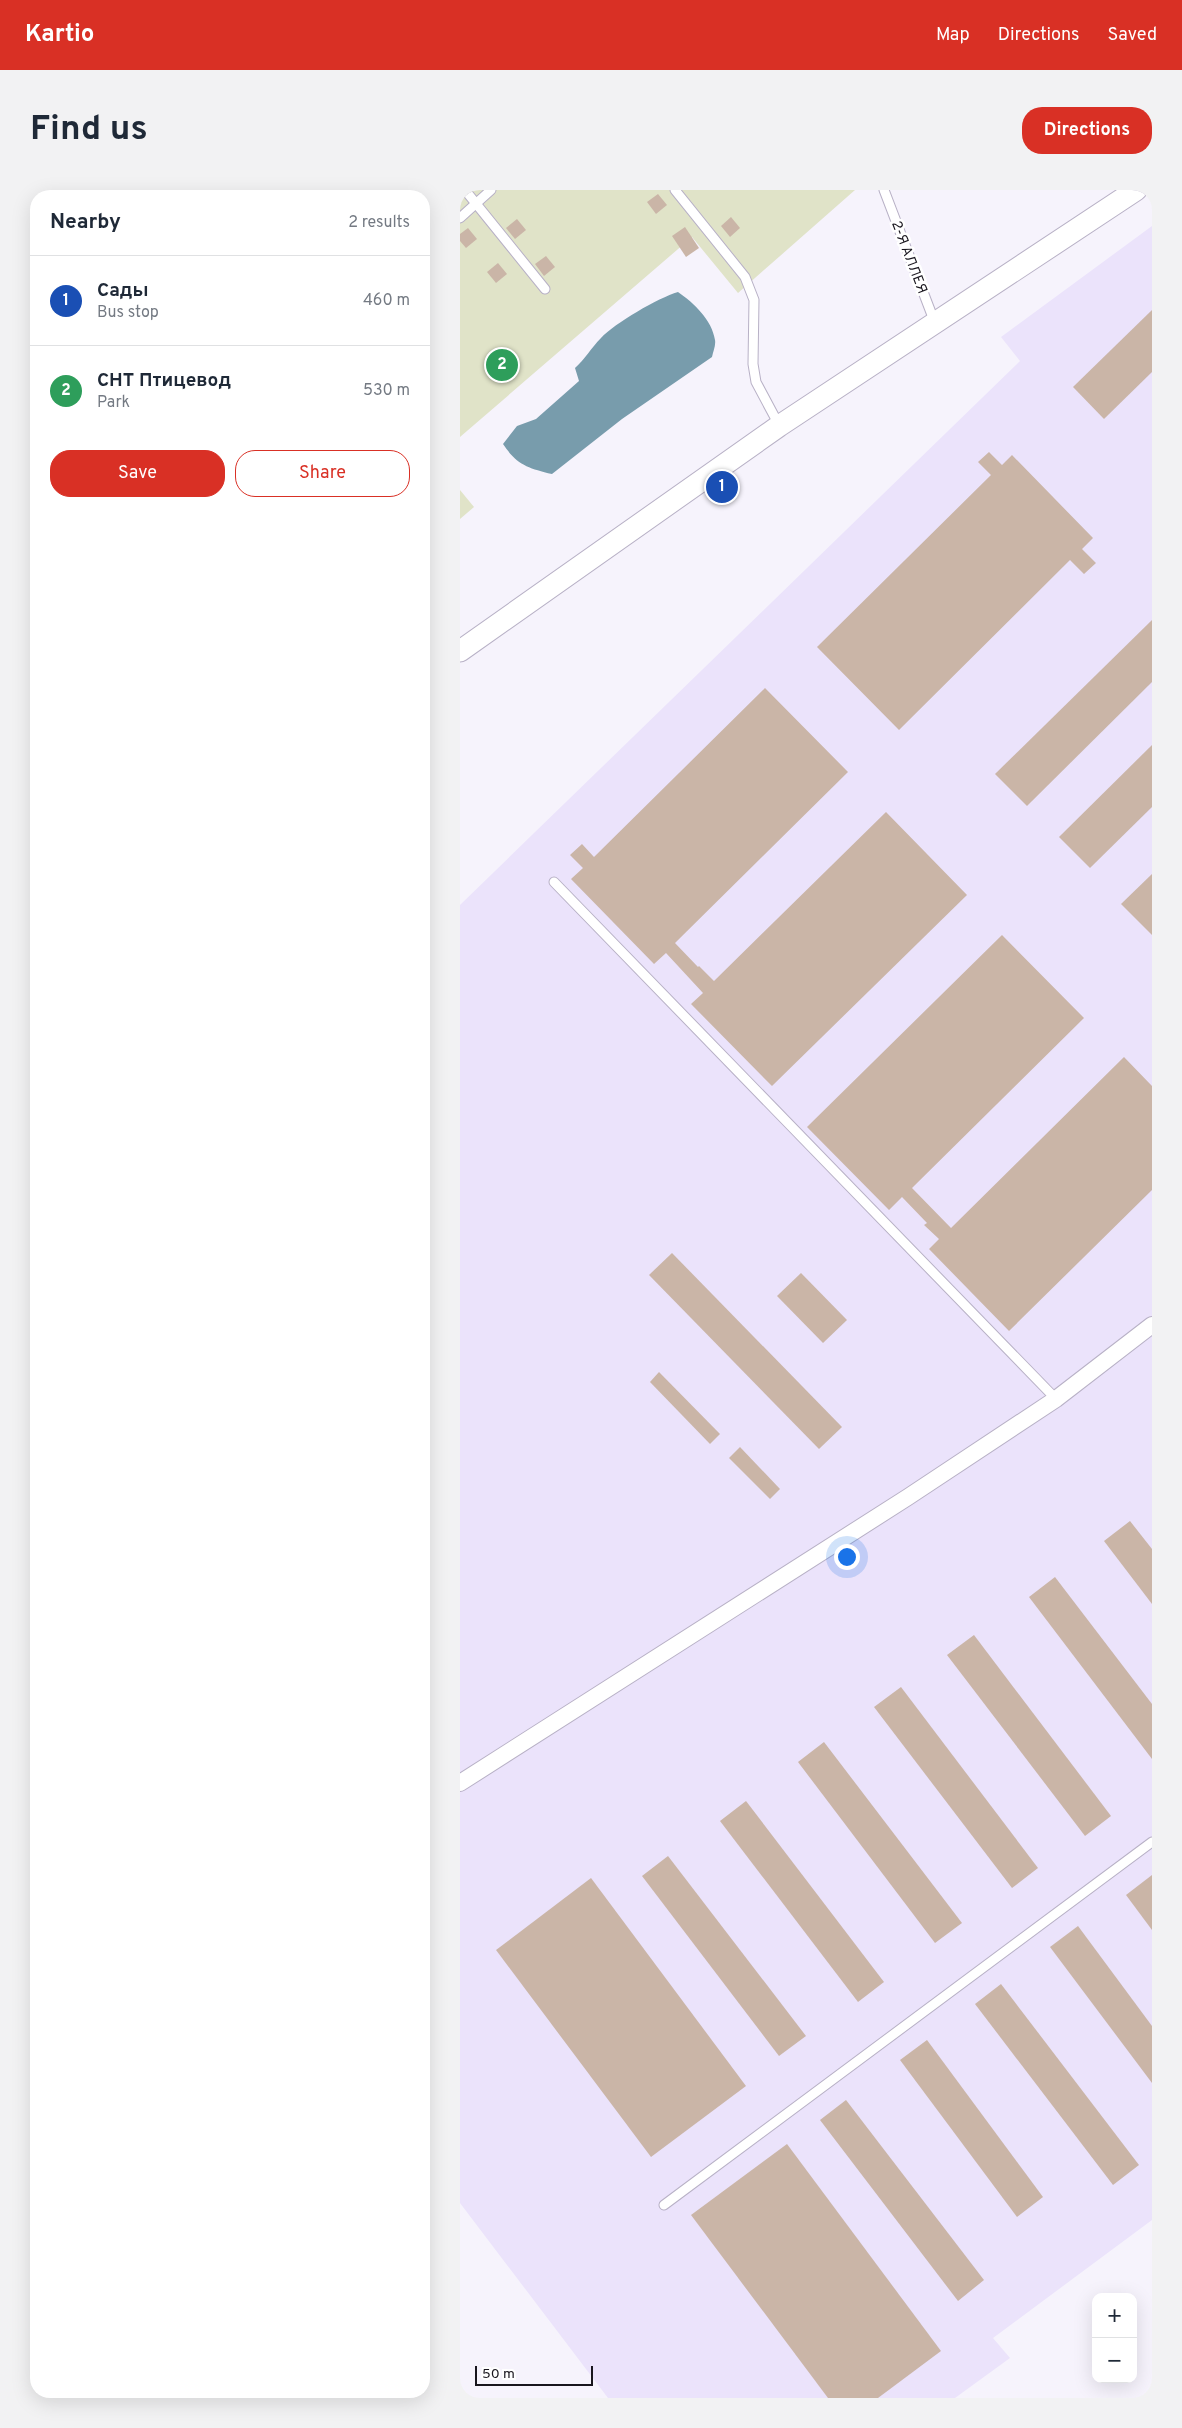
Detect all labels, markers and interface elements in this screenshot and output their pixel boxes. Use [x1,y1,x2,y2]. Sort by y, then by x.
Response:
text: Kartio [25,20,94,50]
text: Map [936,24,970,47]
text: Directions [998,24,1080,47]
text: Saved [1108,24,1157,47]
button: Directions [1022,107,1152,154]
text: Find us [30,108,148,152]
text: Nearby [50,209,121,236]
text: 2 results [348,213,410,233]
street label: 2-Я АЛЛЕЯ [887,219,930,296]
text: Сады [97,279,149,303]
text: 1 [63,291,69,311]
text: 460 m [363,291,410,311]
text: Bus stop [97,303,159,323]
pin: 2 [486,346,518,384]
text: СНТ Птицевод [97,369,231,393]
text: 2 [61,381,71,401]
text: 530 m [363,381,410,401]
text: Park [97,393,130,413]
button: Save [50,450,225,497]
button: Share [235,450,410,497]
pin: 1 [706,468,738,506]
your location [834,1544,860,1570]
map controls [1092,2293,1137,2383]
button: + [1092,2293,1137,2338]
button: − [1092,2338,1137,2383]
scale bar [475,2363,592,2386]
text: 50 m [482,2366,515,2383]

